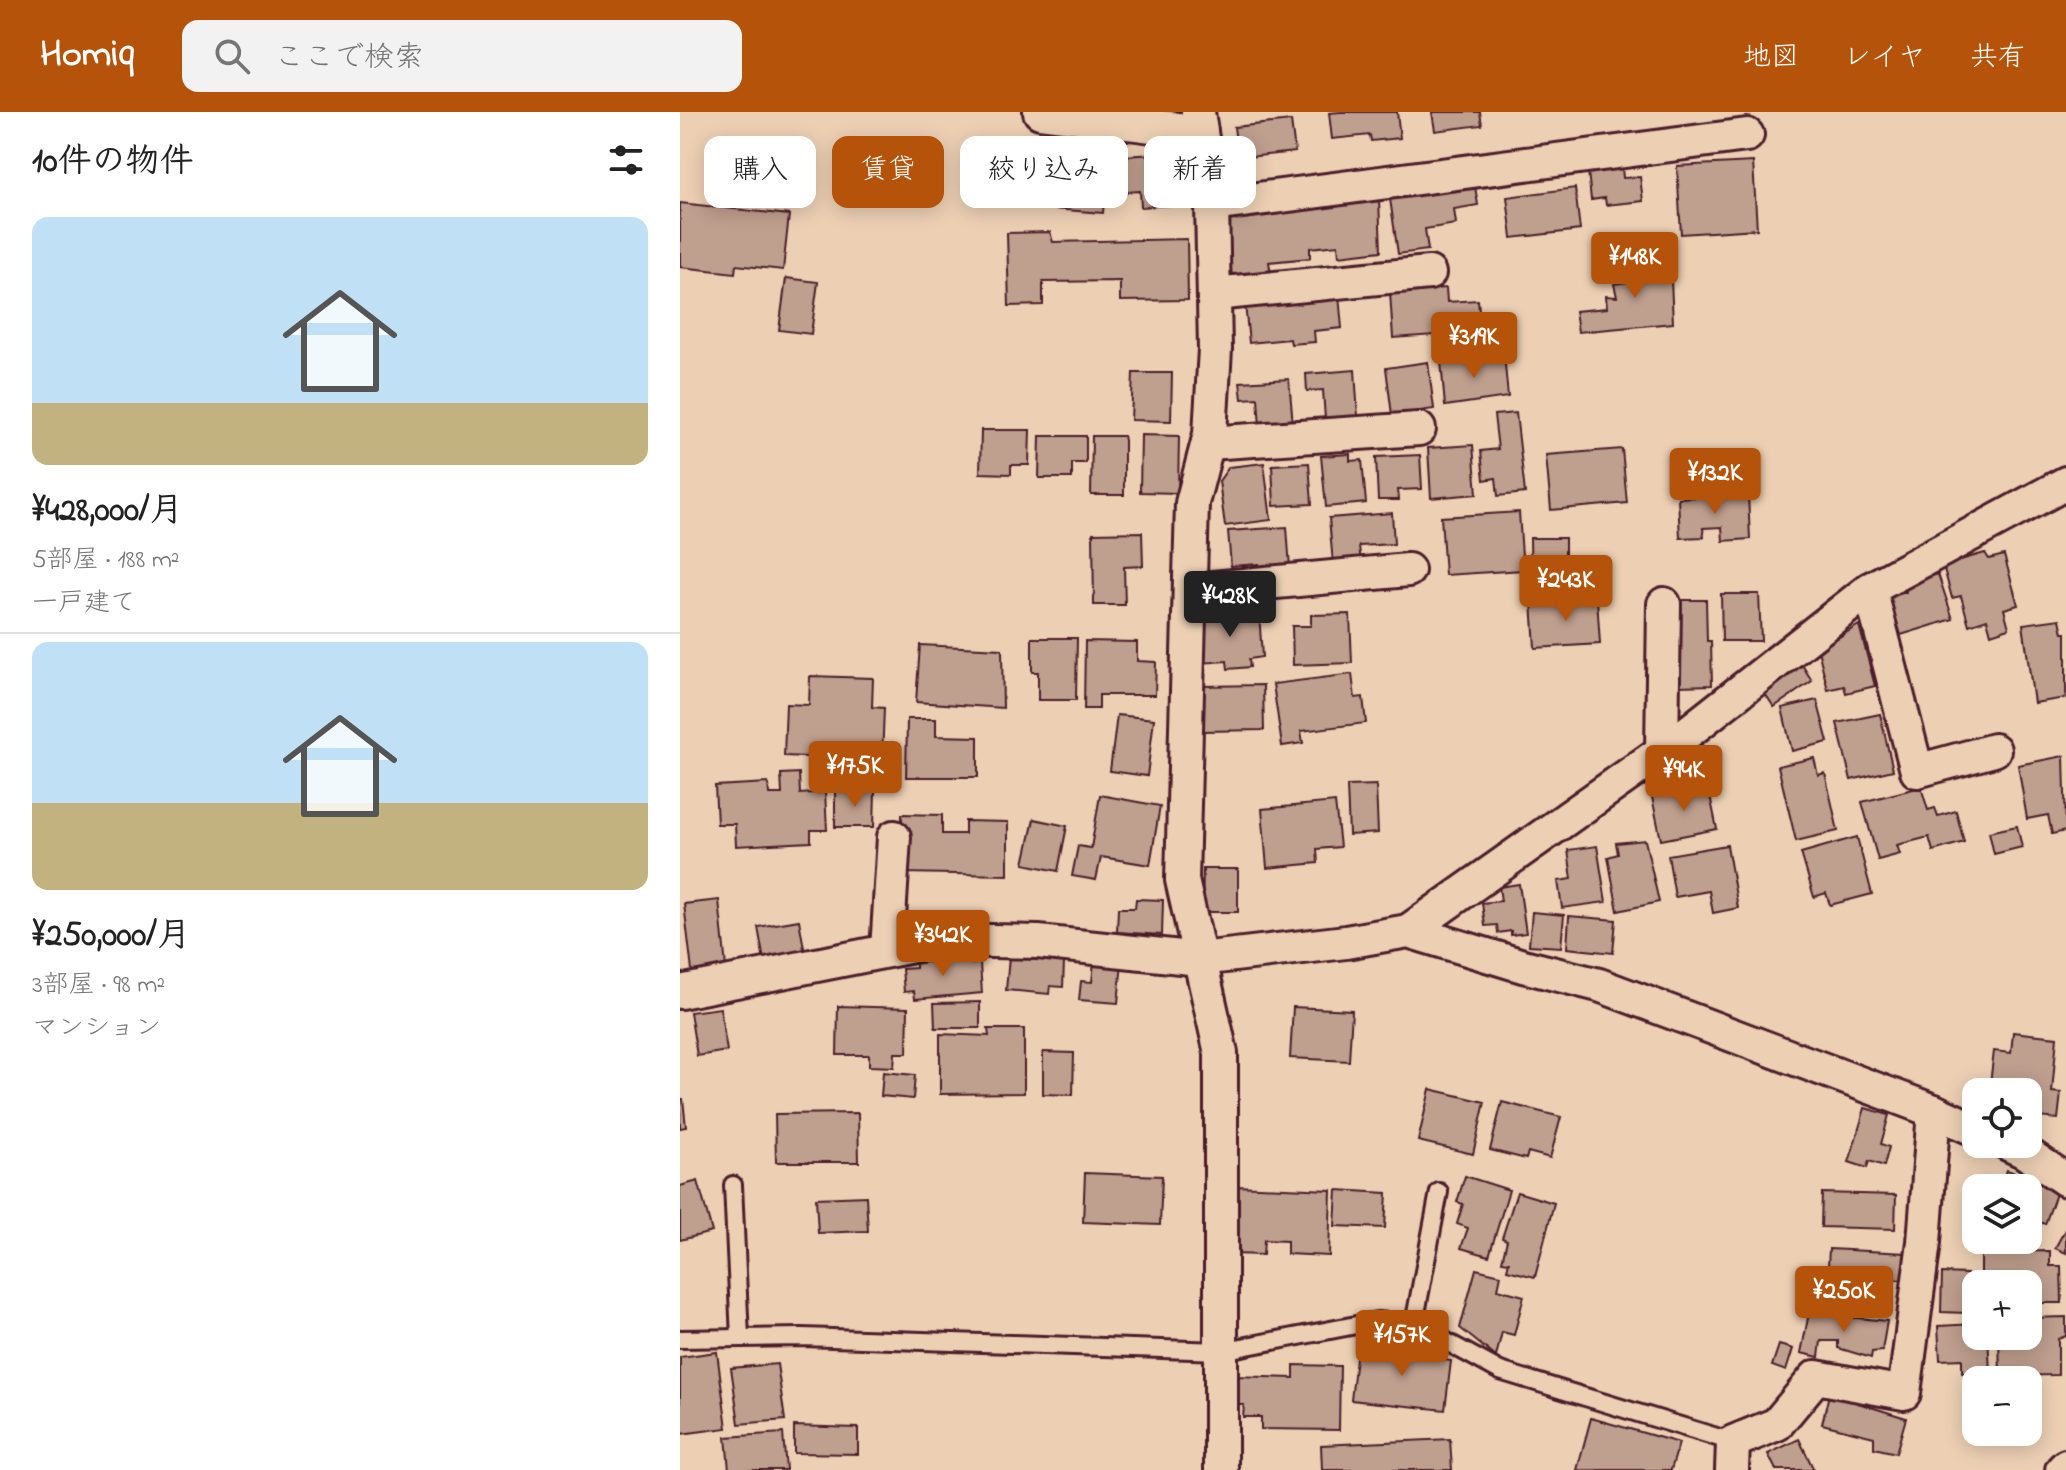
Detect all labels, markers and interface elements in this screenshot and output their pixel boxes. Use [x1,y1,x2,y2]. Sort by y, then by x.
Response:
search box [182,20,742,92]
text: Homiq [40,28,134,84]
icon: search [210,34,254,78]
text: ここで検索 [274,37,424,81]
text: 地図 [1743,38,1799,79]
text: レイヤ [1843,38,1926,79]
text: 共有 [1970,38,2026,79]
chip: 購入 [704,136,816,208]
chip: 賃貸 [832,136,944,208]
chip: 絞り込み [960,136,1128,208]
chip: 新着 [1144,136,1256,208]
text: 10件の物件 [32,138,194,188]
icon: filters [604,138,648,182]
pin: ¥148K [1579,232,1691,300]
text: ¥148K [1609,239,1661,277]
icon: home [268,269,412,413]
pin: ¥319K [1418,312,1530,380]
text: ¥319K [1449,319,1499,357]
pin: ¥132K [1659,448,1771,516]
text: ¥132K [1688,455,1742,493]
text: ¥428,000/月 [32,487,183,537]
text: 5部屋 · 188 m² [32,542,180,580]
pin: ¥243K [1510,555,1622,623]
text: ¥243K [1537,562,1595,600]
pin: ¥428K [1174,571,1286,639]
text: ¥428K [1202,578,1258,616]
text: 一戸建て [32,585,136,623]
icon: home [268,694,412,838]
pin: ¥175K [799,741,911,809]
pin: ¥94K [1637,745,1731,813]
text: ¥175K [827,748,883,786]
text: ¥94K [1663,752,1705,790]
pin: ¥342K [887,910,999,978]
text: ¥250,000/月 [32,912,191,962]
text: ¥342K [914,917,972,955]
text: 3部屋 · 98 m² [32,967,165,1005]
text: マンション [32,1010,161,1048]
map controls [1962,1078,2042,1446]
button: locate [1962,1078,2042,1158]
button: layers [1962,1174,2042,1254]
pin: ¥250K [1788,1266,1900,1334]
button: + [1962,1270,2042,1350]
text: ¥250K [1813,1273,1875,1311]
pin: ¥157K [1346,1310,1458,1378]
text: ¥157K [1374,1317,1430,1355]
button: − [1962,1366,2042,1446]

